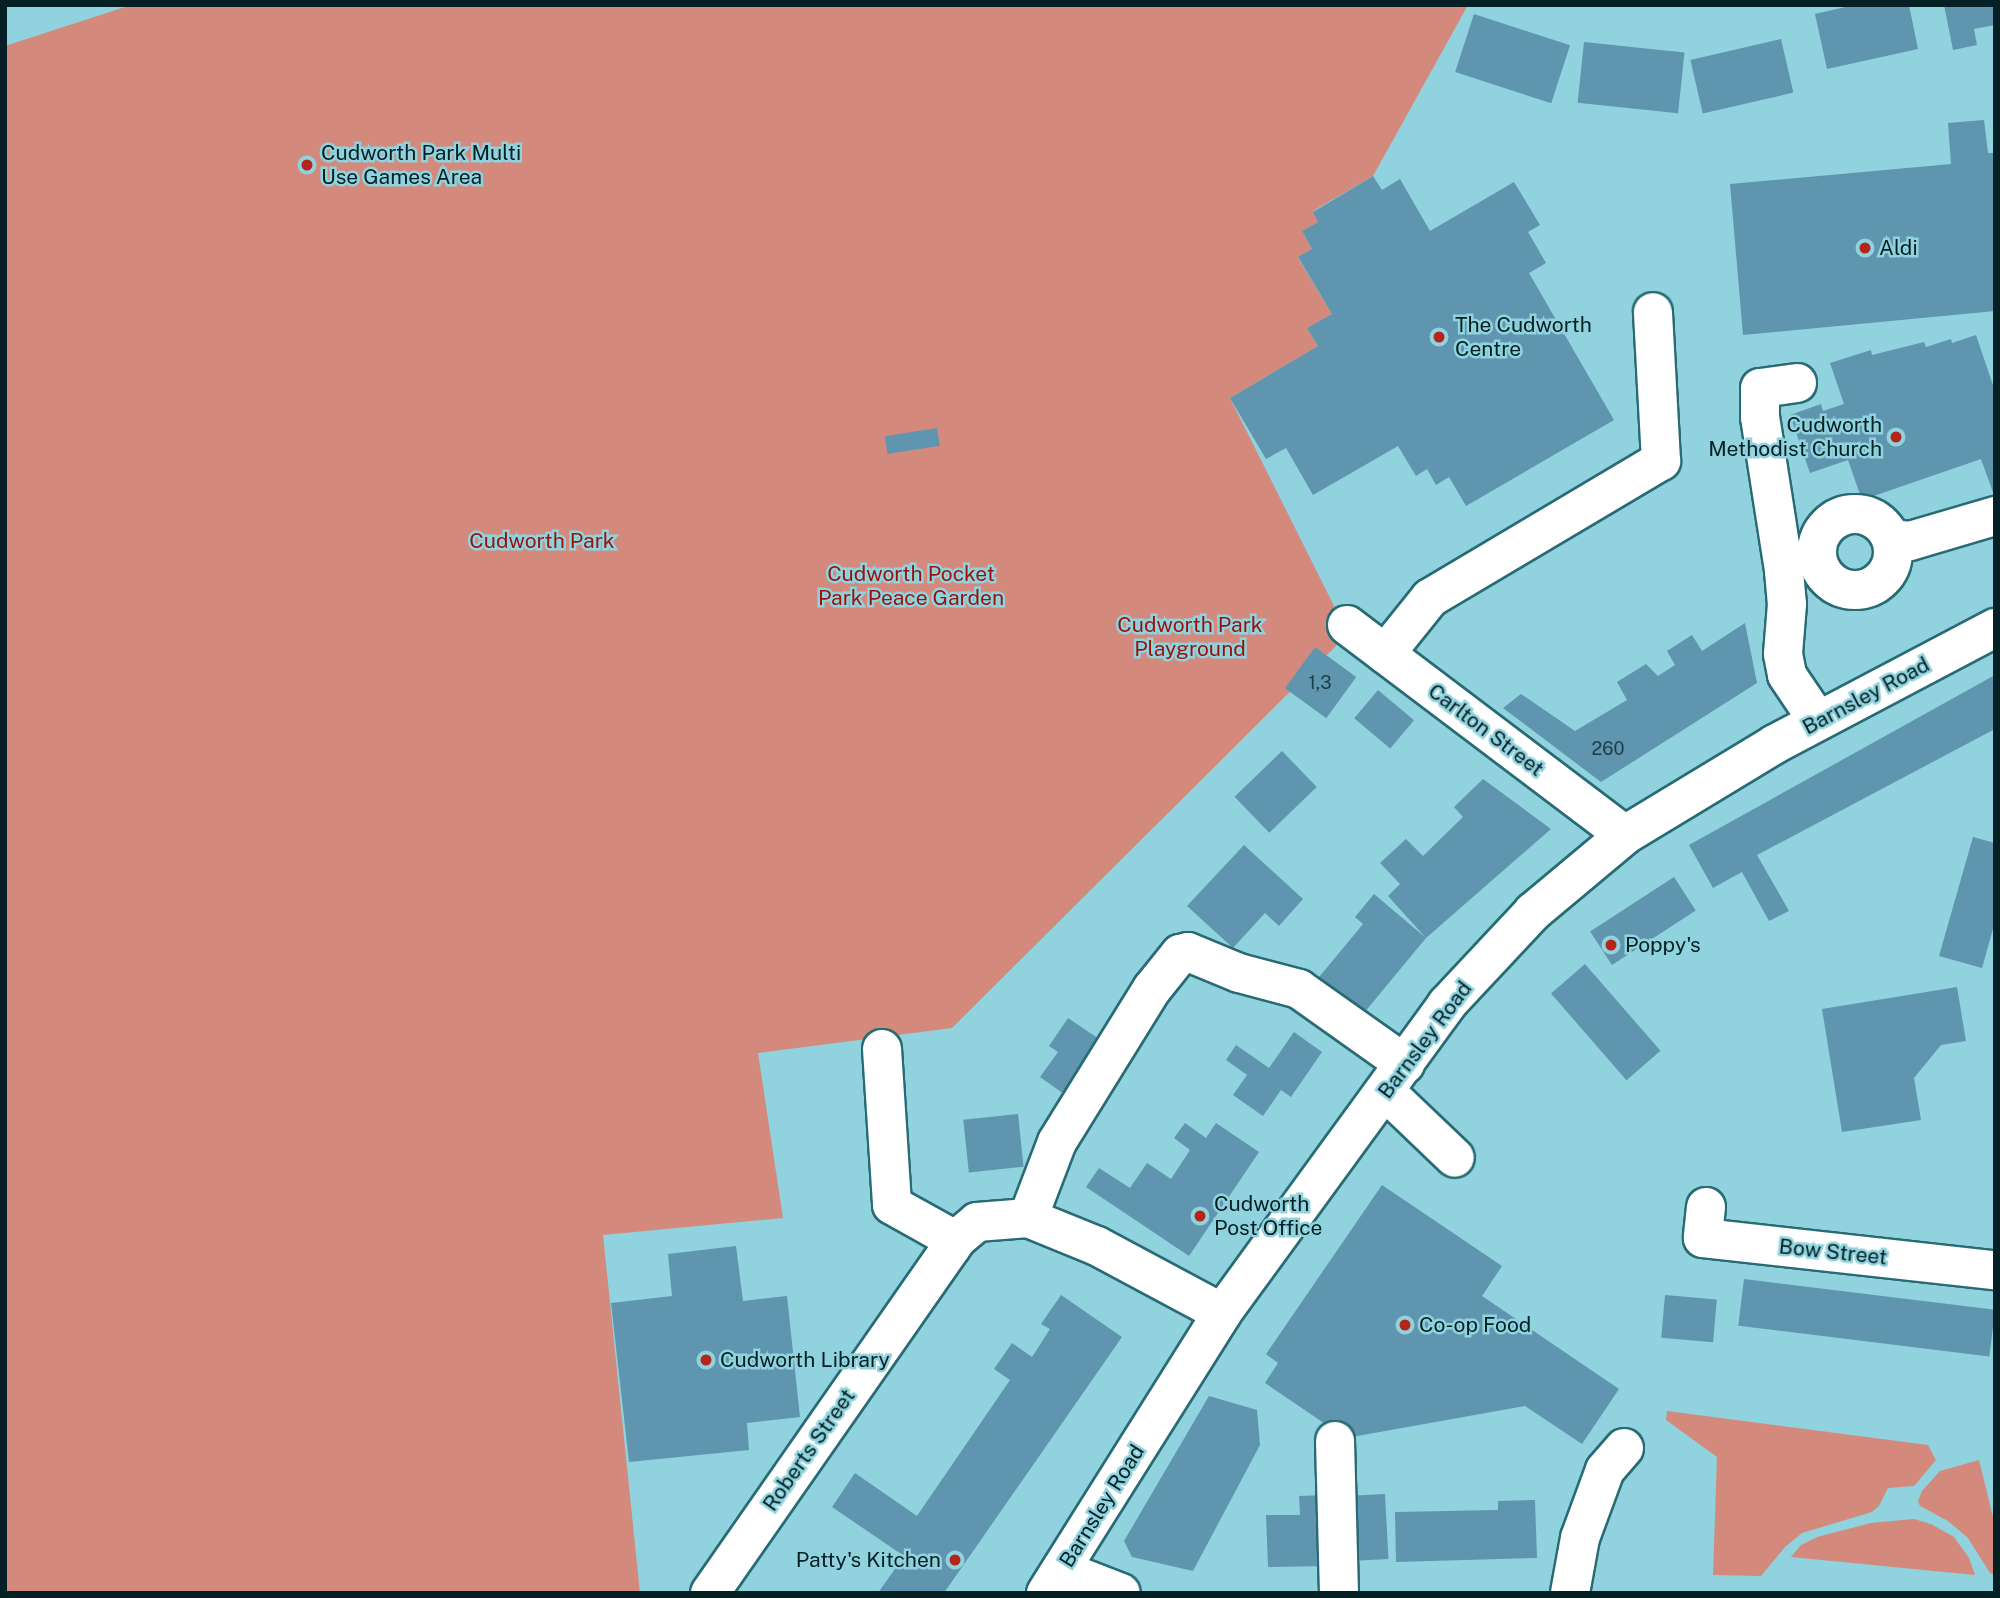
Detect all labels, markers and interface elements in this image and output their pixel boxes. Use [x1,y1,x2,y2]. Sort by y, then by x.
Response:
place label: Cudworth Park Multi Use Games Area [321,140,521,190]
marker: Cudworth Park Multi Use Games Area [299,157,315,173]
place label: Aldi [1879,235,1918,261]
marker: Aldi [1857,240,1873,256]
place label: The Cudworth Centre [1455,312,1592,362]
marker: The Cudworth Centre [1429,327,1449,347]
place label: Cudworth Methodist Church [1708,412,1882,462]
marker: Cudworth Methodist Church [1888,429,1904,445]
park label: Cudworth Park [469,528,615,554]
park label: Cudworth Pocket Park Peace Garden [818,561,1004,611]
park label: Cudworth Park Playground [1117,612,1263,662]
street label: Barnsley Road [1798,652,1934,740]
house number: 1,3 [1308,672,1332,694]
street label: Carlton Street [1423,678,1549,782]
house number: 260 [1592,738,1624,760]
place label: Poppy's [1625,932,1701,958]
marker: Poppy's [1603,937,1619,953]
street label: Barnsley Road [1373,976,1477,1104]
place label: Cudworth Post Office [1214,1191,1322,1241]
marker: Cudworth Post Office [1192,1208,1208,1224]
street label: Bow Street [1778,1234,1888,1270]
place label: Co-op Food [1419,1312,1532,1338]
marker: Co-op Food [1397,1317,1413,1333]
place label: Cudworth Library [720,1347,890,1373]
marker: Cudworth Library [698,1352,714,1368]
street label: Roberts Street [758,1384,860,1516]
street label: Barnsley Road [1054,1440,1150,1572]
place label: Patty's Kitchen [796,1547,941,1573]
marker: Patty's Kitchen [947,1552,963,1568]

